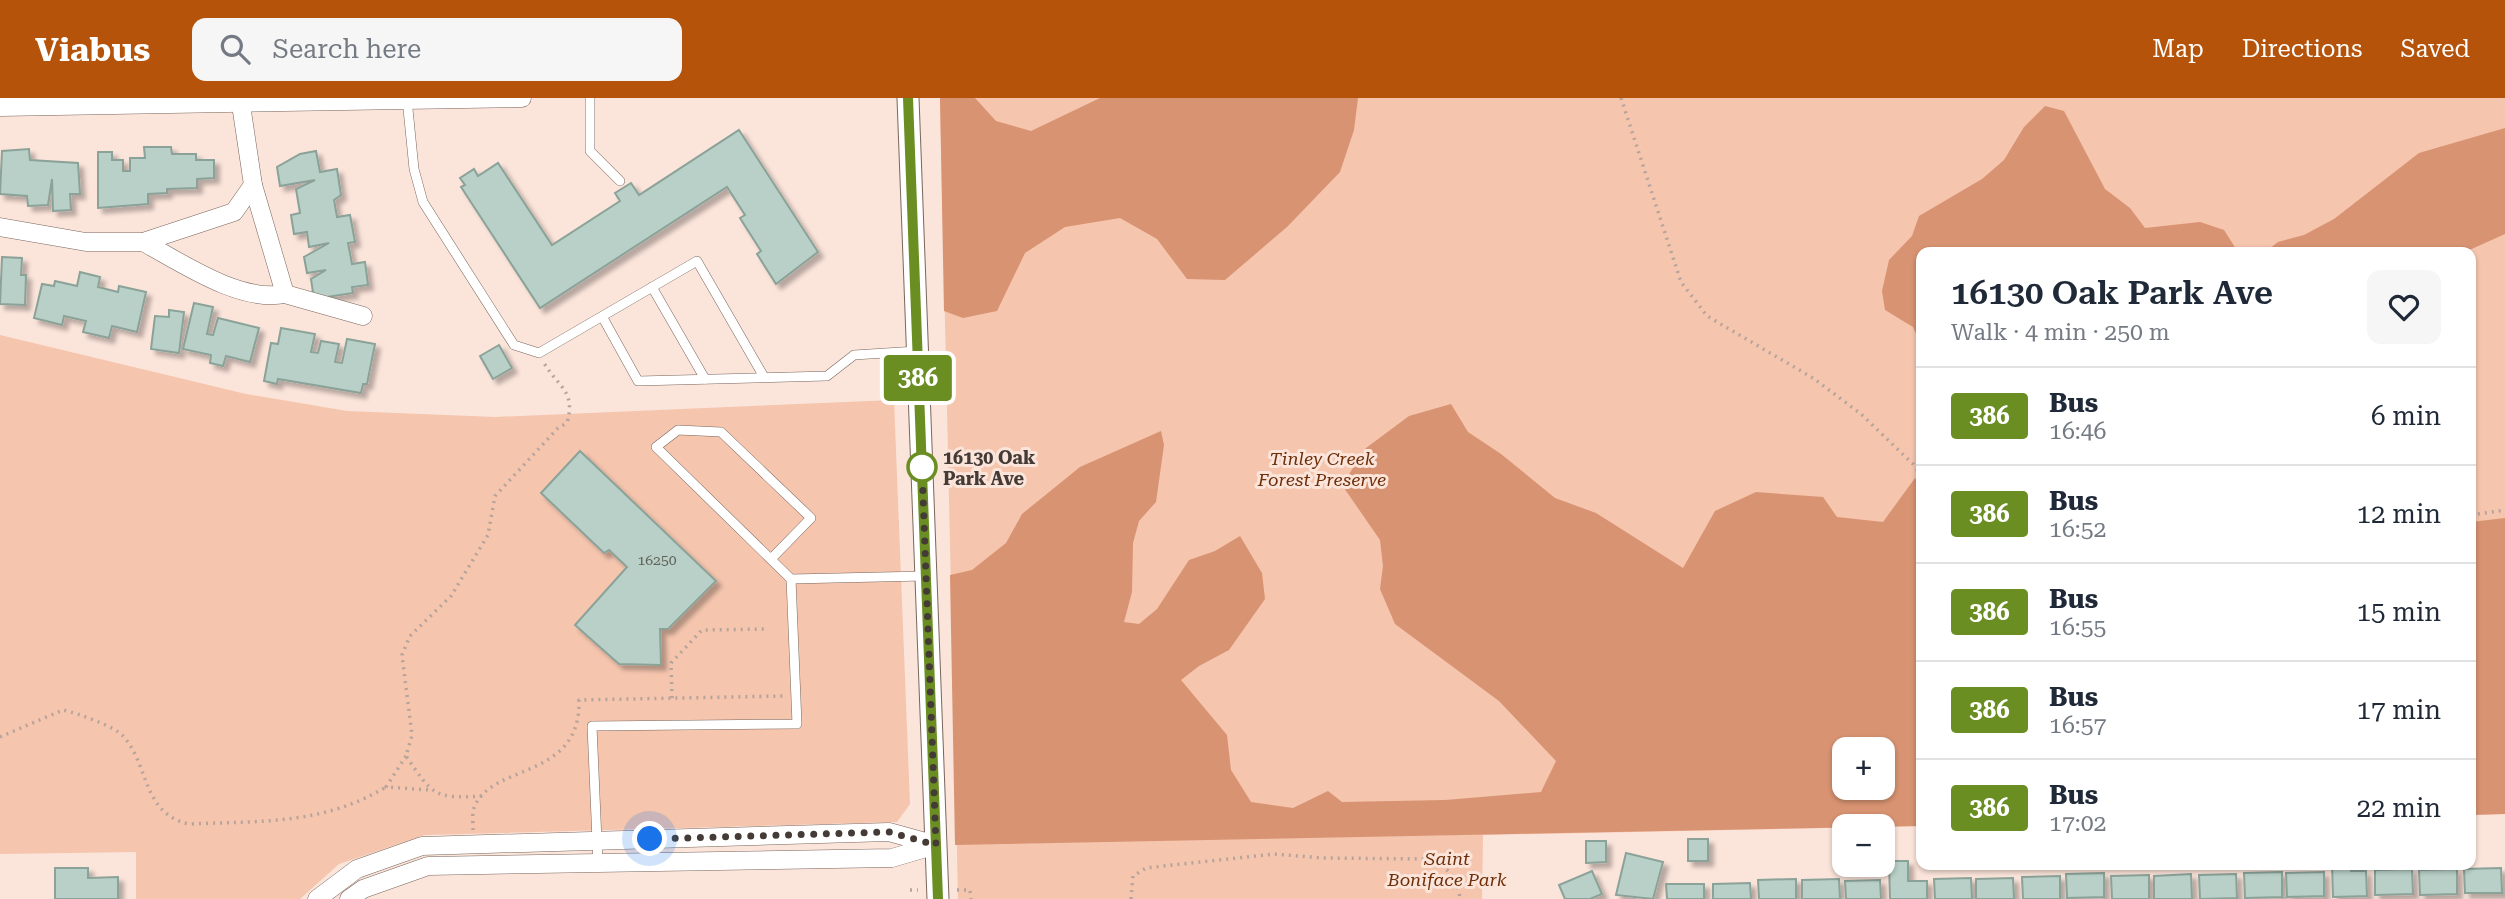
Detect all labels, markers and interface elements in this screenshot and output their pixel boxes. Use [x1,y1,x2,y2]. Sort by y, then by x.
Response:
search box [192,18,682,81]
text: Viabus [35,30,150,69]
icon: search [216,30,254,68]
text: Search here [272,34,421,64]
text: Map [2152,35,2204,63]
text: Directions [2242,35,2362,63]
text: Saved [2400,35,2470,63]
button: heart [2367,270,2441,344]
text: 16130 Oak Park Ave [1951,273,2273,312]
text: Walk · 4 min · 250 m [1951,319,2170,346]
line badge: 386 [878,355,958,401]
text: 386 [898,364,938,392]
text: Bus [2049,388,2098,418]
text: 6 min [2371,401,2441,431]
text: 386 [1969,402,2010,430]
text: 16:46 [2049,418,2106,445]
place label: 16130 Oak Park Ave [943,447,1036,489]
park label: Tinley Creek Forest Preserve [1257,448,1386,490]
marker: 16130 Oak Park Ave [907,452,937,482]
text: Bus [2049,486,2098,516]
text: 12 min [2357,499,2441,529]
text: 386 [1969,500,2010,528]
text: 16:52 [2049,516,2106,543]
house number: 16250 [637,552,677,568]
text: Bus [2049,584,2098,614]
text: 15 min [2357,597,2441,627]
text: 386 [1969,598,2010,626]
text: 16:55 [2049,614,2106,641]
text: Bus [2049,682,2098,712]
text: 17 min [2357,695,2441,725]
text: 386 [1969,696,2010,724]
text: 16:57 [2049,712,2106,739]
map controls [1832,737,1895,877]
button: + [1832,737,1895,800]
text: Bus [2049,780,2098,810]
text: 22 min [2357,793,2441,823]
text: 386 [1969,794,2010,822]
text: 17:02 [2049,810,2106,837]
button: − [1832,814,1895,877]
your location [632,821,667,856]
park label: Saint Boniface Park [1387,848,1507,890]

